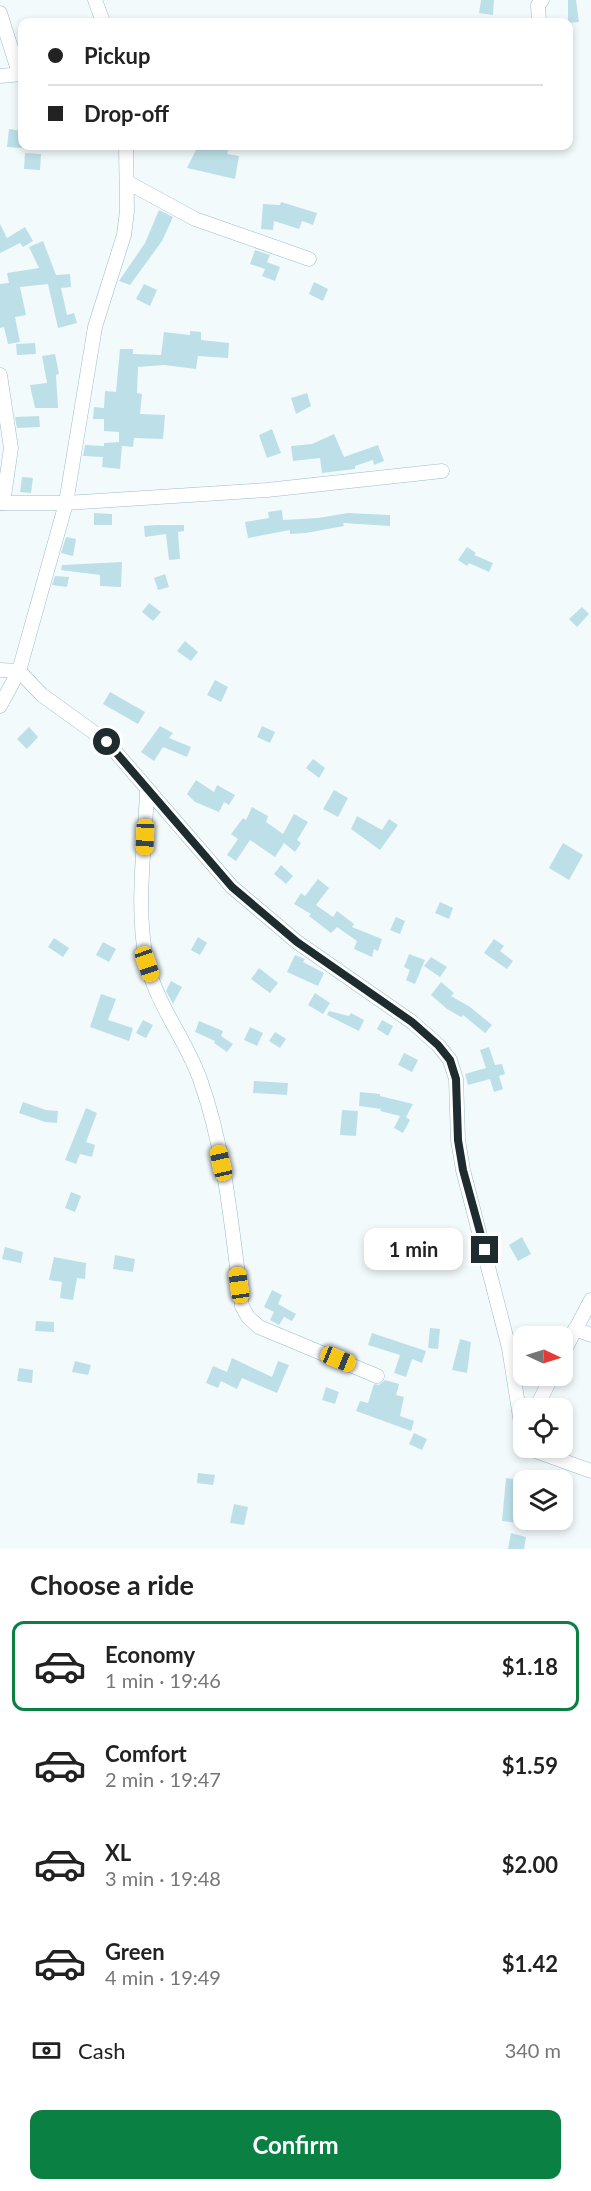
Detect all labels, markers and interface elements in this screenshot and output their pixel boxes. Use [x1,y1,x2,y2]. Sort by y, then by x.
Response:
text: Pickup [84,42,150,69]
text: Drop-off [84,100,169,127]
route start [93,728,120,755]
car [135,819,155,855]
car [133,944,161,984]
car [208,1143,234,1183]
callout: 1 min [365,1229,464,1271]
route end [471,1236,498,1263]
text: 1 min [389,1237,438,1261]
car [228,1266,250,1304]
north arrow [513,1326,573,1386]
map controls [513,1326,573,1530]
car [318,1344,358,1374]
button: locate [513,1398,573,1458]
button: layers [513,1470,573,1530]
text: Choose a ride [30,1568,194,1601]
icon: car [33,1639,87,1693]
text: Economy [105,1641,195,1668]
text: $1.18 [502,1653,558,1680]
text: 1 min · 19:46 [105,1668,221,1692]
icon: car [33,1738,87,1792]
text: Comfort [105,1740,187,1767]
text: $1.59 [502,1752,558,1779]
text: 2 min · 19:47 [105,1767,221,1791]
icon: car [33,1837,87,1891]
text: XL [105,1839,131,1866]
text: $2.00 [502,1851,558,1878]
text: 3 min · 19:48 [105,1866,221,1890]
icon: car [33,1936,87,1990]
text: Green [105,1938,165,1965]
text: $1.42 [502,1950,558,1977]
text: 4 min · 19:49 [105,1965,221,1989]
icon: cash [30,2034,63,2067]
text: Cash [78,2037,125,2064]
text: 340 m [505,2038,561,2062]
button: Confirm [30,2110,561,2179]

